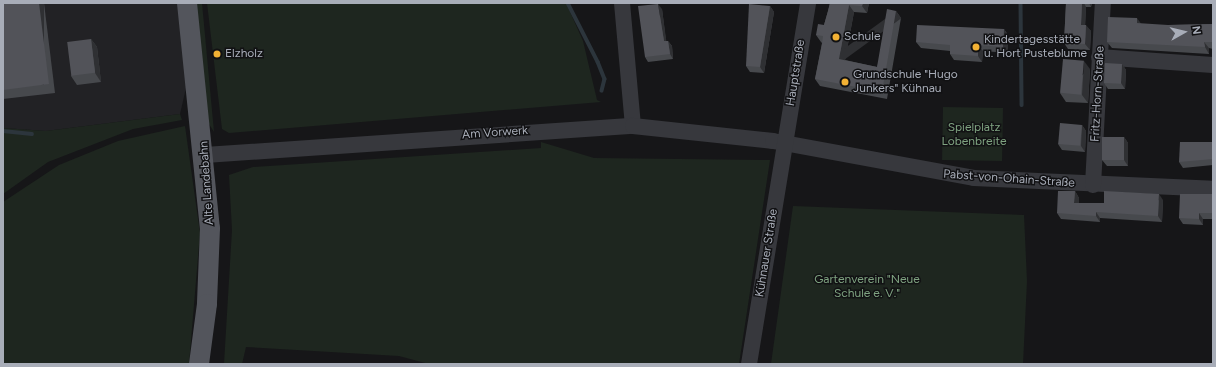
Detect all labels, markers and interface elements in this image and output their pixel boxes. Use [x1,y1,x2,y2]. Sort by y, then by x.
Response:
north arrow [1164,12,1204,52]
text: N [1189,25,1203,35]
place label: Schule [844,30,880,44]
marker: Schule [831,32,841,42]
place label: Kindertagesstätte u. Hort Pusteblume [984,33,1087,61]
street label: Hauptstraße [784,39,808,107]
marker: Kindertagesstätte u. Hort Pusteblume [971,42,981,52]
street label: Fritz-Horn-Straße [1088,46,1108,142]
place label: Elzholz [225,47,263,61]
marker: Elzholz [212,49,222,59]
place label: Grundschule "Hugo Junkers" Kühnau [853,68,958,96]
marker: Grundschule "Hugo Junkers" Kühnau [840,77,850,87]
park label: Spielplatz Lobenbreite [942,121,1006,149]
street label: Am Vorwerk [462,124,528,142]
street label: Alte Landebahn [197,141,217,225]
street label: Pabst-von-Ohain-Straße [943,167,1075,191]
street label: Kühnauer Straße [753,208,781,298]
park label: Gartenverein "Neue Schule e. V." [814,273,920,301]

